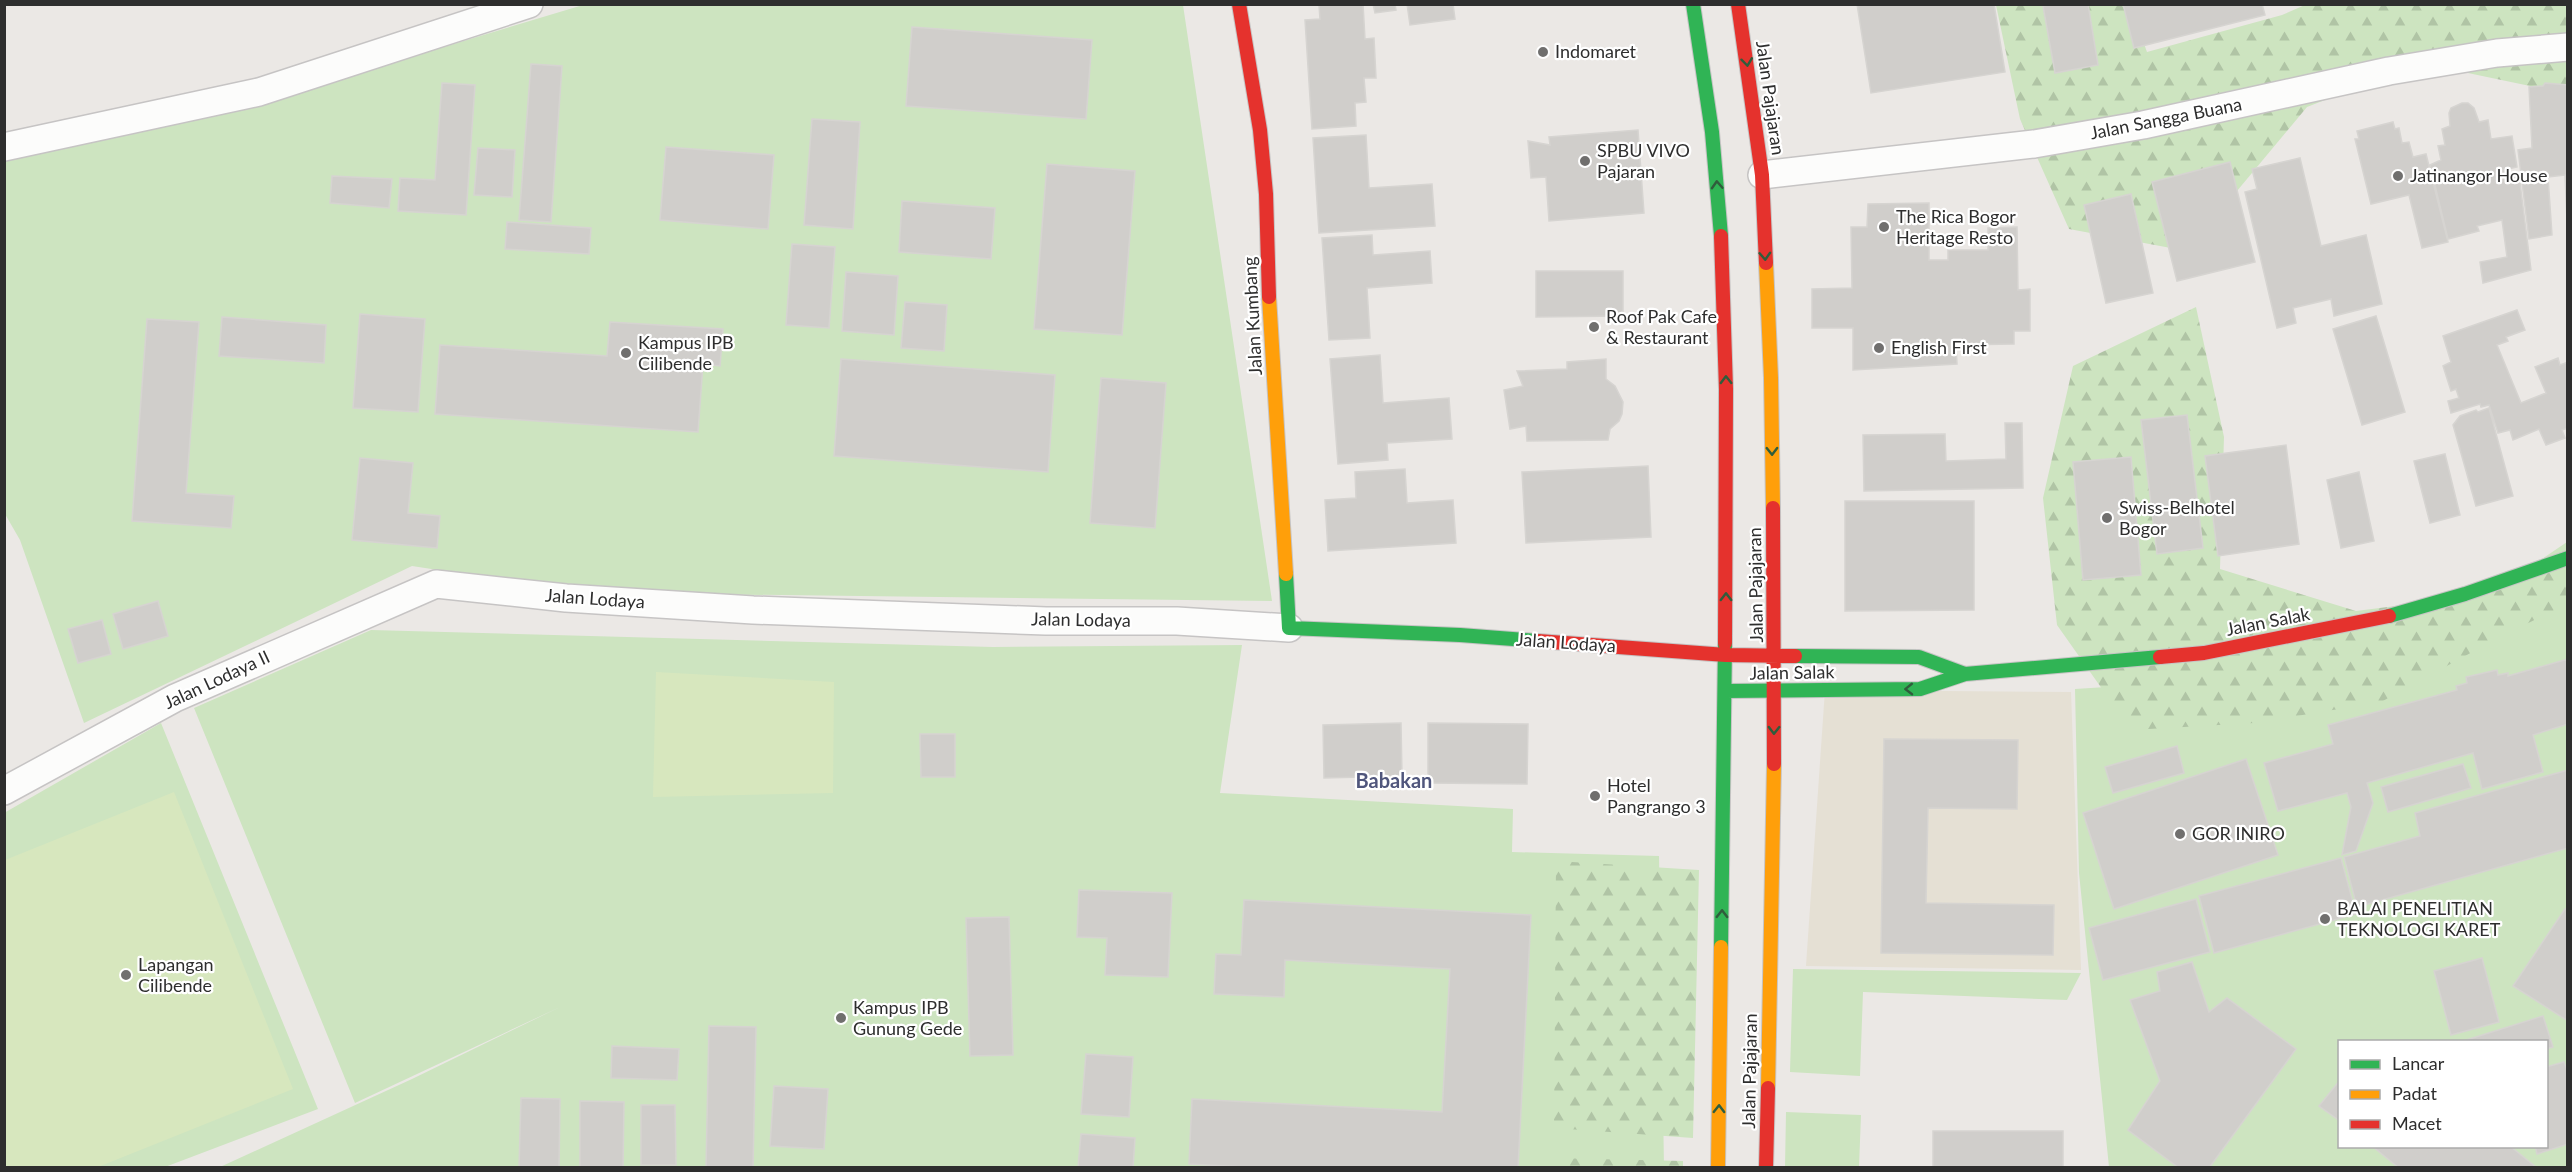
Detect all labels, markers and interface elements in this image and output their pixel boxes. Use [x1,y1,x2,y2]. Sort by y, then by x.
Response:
street label: Jalan Pajajaran [1752,39,1790,157]
place label: Indomaret [1555,40,1637,62]
marker: Indomaret [1536,45,1550,59]
one-way arrow [1740,58,1753,67]
street label: Jalan Sangga Buana [2088,92,2244,144]
place label: SPBU VIVO Pajaran [1597,139,1690,182]
marker: SPBU VIVO Pajaran [1578,154,1592,168]
place label: Jatinangor House [2410,164,2547,186]
marker: Jatinangor House [2391,169,2405,183]
one-way arrow [1711,180,1724,189]
place label: The Rica Bogor Heritage Resto [1896,205,2016,248]
marker: The Rica Bogor Heritage Resto [1877,220,1891,234]
one-way arrow [1759,252,1772,261]
street label: Jalan Kumbang [1238,256,1266,376]
place label: Roof Pak Cafe & Restaurant [1606,305,1717,348]
marker: Roof Pak Cafe & Restaurant [1587,320,1601,334]
place label: Kampus IPB Cilibende [638,331,734,374]
place label: English First [1891,336,1987,358]
marker: English First [1872,341,1886,355]
marker: Kampus IPB Cilibende [619,346,633,360]
one-way arrow [1719,375,1732,384]
one-way arrow [1766,447,1778,456]
place label: Swiss-Belhotel Bogor [2119,496,2235,539]
marker: Swiss-Belhotel Bogor [2100,511,2114,525]
street label: Jalan Pajajaran [1743,527,1767,643]
street label: Jalan Lodaya [545,584,646,612]
one-way arrow [1720,592,1732,601]
street label: Jalan Salak [2224,602,2312,640]
street label: Jalan Lodaya [1031,607,1131,631]
street label: Jalan Lodaya [1516,628,1617,656]
street label: Jalan Lodaya II [160,645,273,713]
street label: Jalan Salak [1749,660,1836,684]
one-way arrow [1905,683,1914,695]
one-way arrow [1768,726,1780,735]
district label: Babakan [1356,768,1432,792]
place label: Hotel Pangrango 3 [1607,774,1706,817]
marker: Hotel Pangrango 3 [1588,789,1602,803]
place label: GOR INIRO [2192,822,2285,844]
marker: GOR INIRO [2173,827,2187,841]
place label: BALAI PENELITIAN TEKNOLOGI KARET [2337,897,2501,940]
one-way arrow [1716,910,1728,919]
marker: BALAI PENELITIAN TEKNOLOGI KARET [2318,912,2332,926]
place label: Lapangan Cilibende [138,953,214,996]
marker: Lapangan Cilibende [119,968,133,982]
place label: Kampus IPB Gunung Gede [853,996,962,1039]
marker: Kampus IPB Gunung Gede [834,1011,848,1025]
street label: Jalan Pajajaran [1737,1013,1761,1129]
legend [2338,1040,2548,1148]
text: Lancar [2392,1052,2445,1074]
text: Padat [2392,1082,2437,1104]
one-way arrow [1713,1105,1725,1114]
text: Macet [2392,1112,2442,1134]

